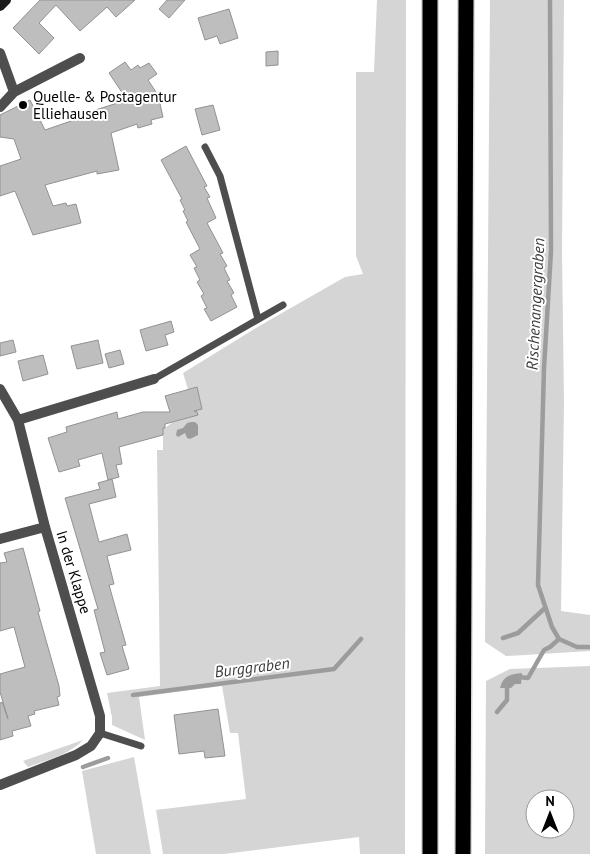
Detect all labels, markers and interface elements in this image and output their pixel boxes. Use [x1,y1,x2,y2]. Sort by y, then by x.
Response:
place label: Quelle- & Postagentur Elliehausen [33,87,177,123]
marker: Quelle- & Postagentur Elliehausen [17,99,29,111]
water label: Rischenangergraben [522,237,548,371]
street label: In der Klappe [52,528,96,616]
water label: Burggraben [213,652,291,682]
north arrow [525,789,575,839]
text: N [545,792,555,810]

